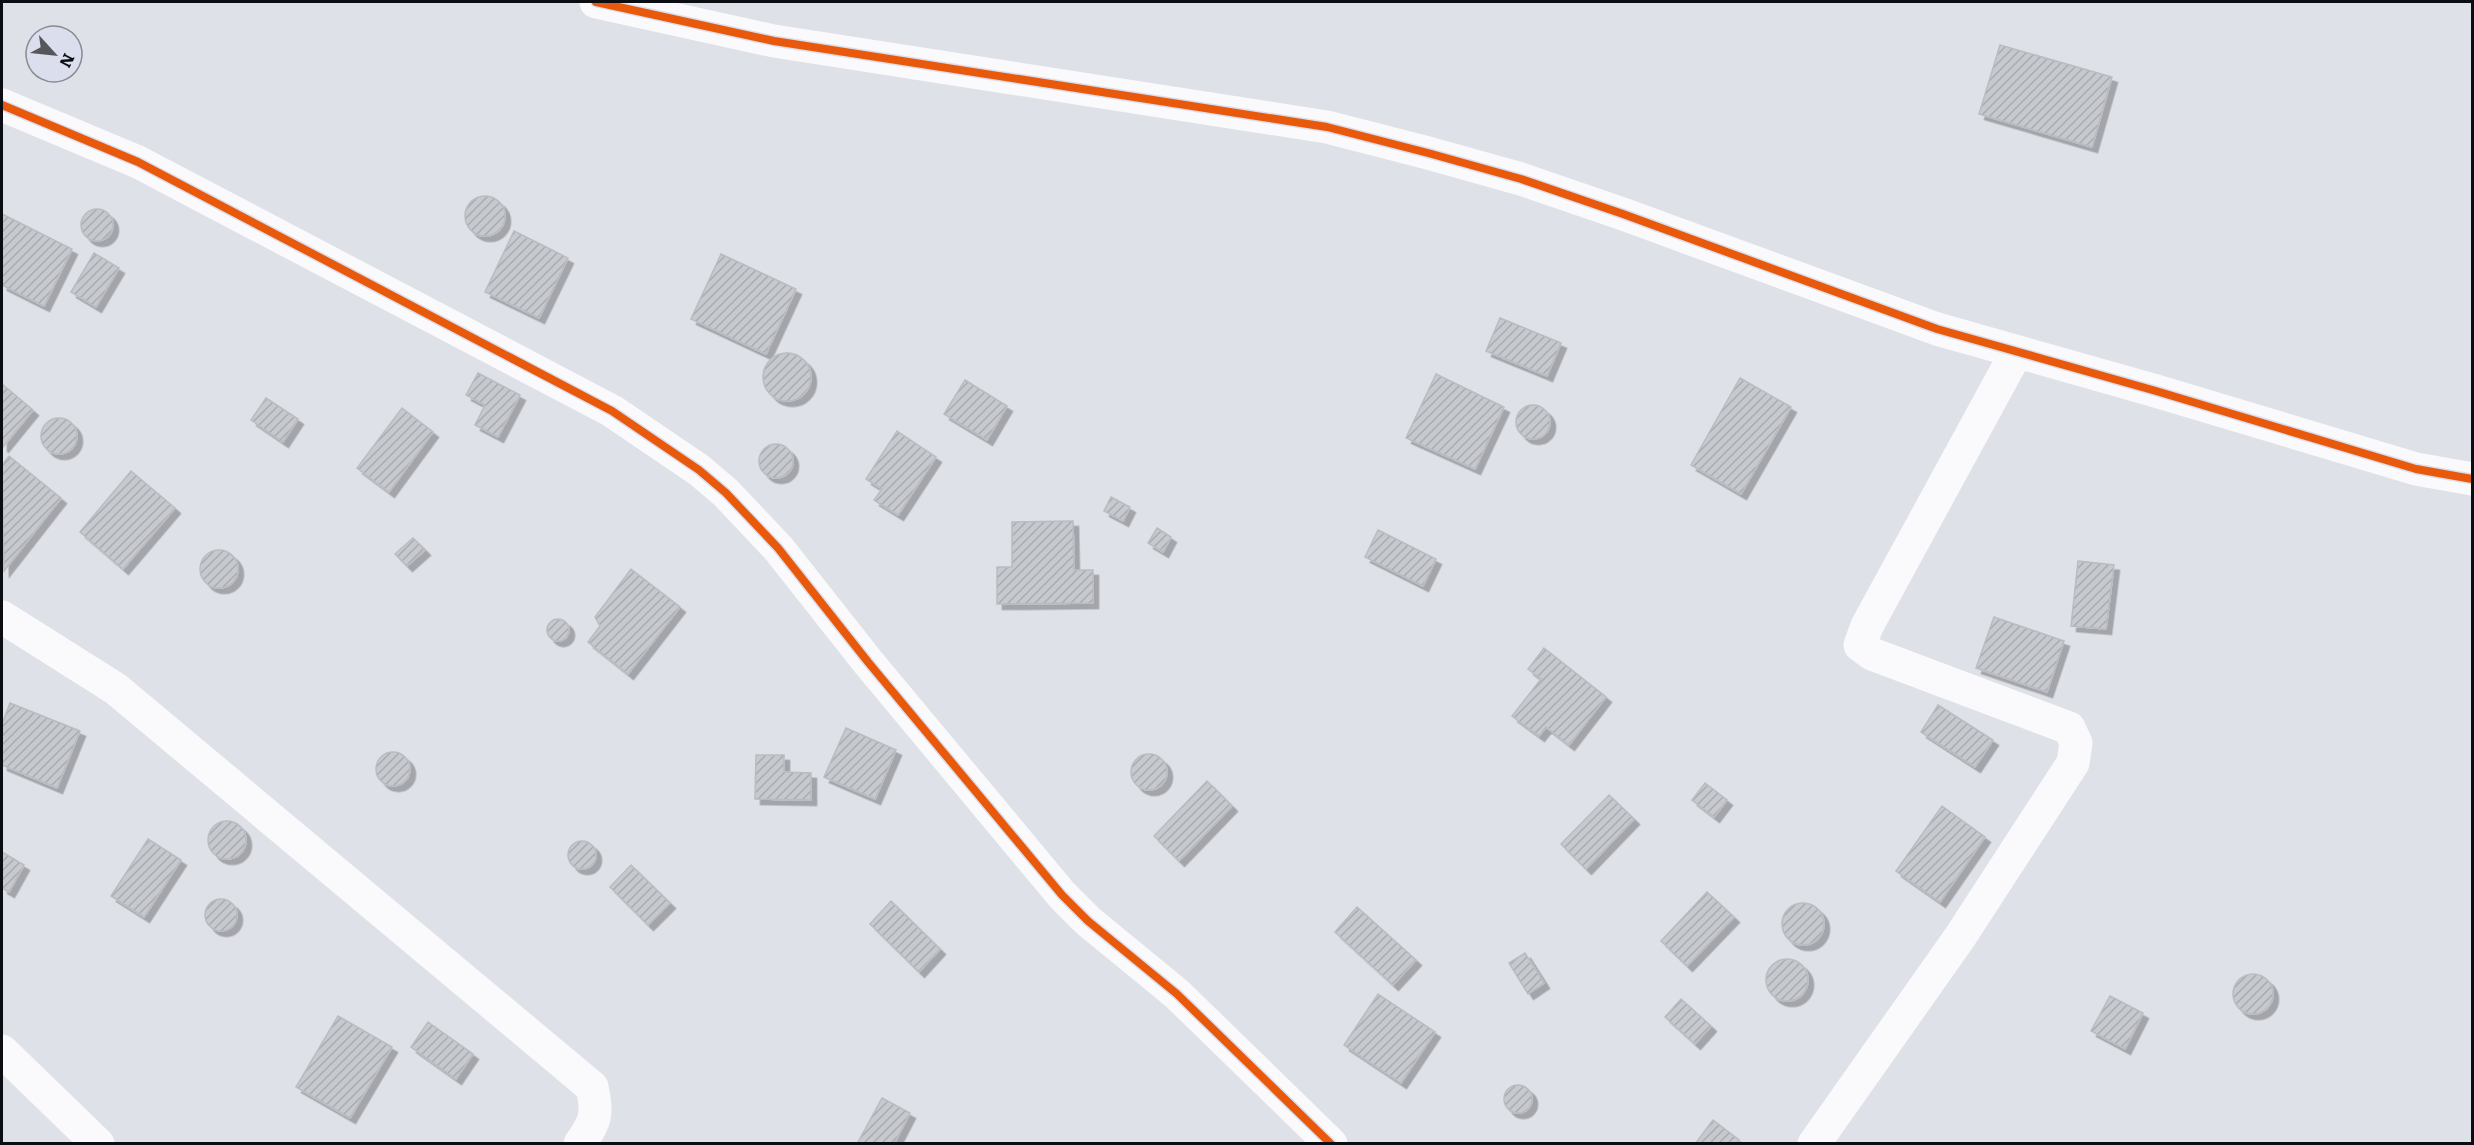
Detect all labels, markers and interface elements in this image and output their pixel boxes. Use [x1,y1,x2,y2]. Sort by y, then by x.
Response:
north arrow [24,24,84,84]
text: N [55,50,82,73]

